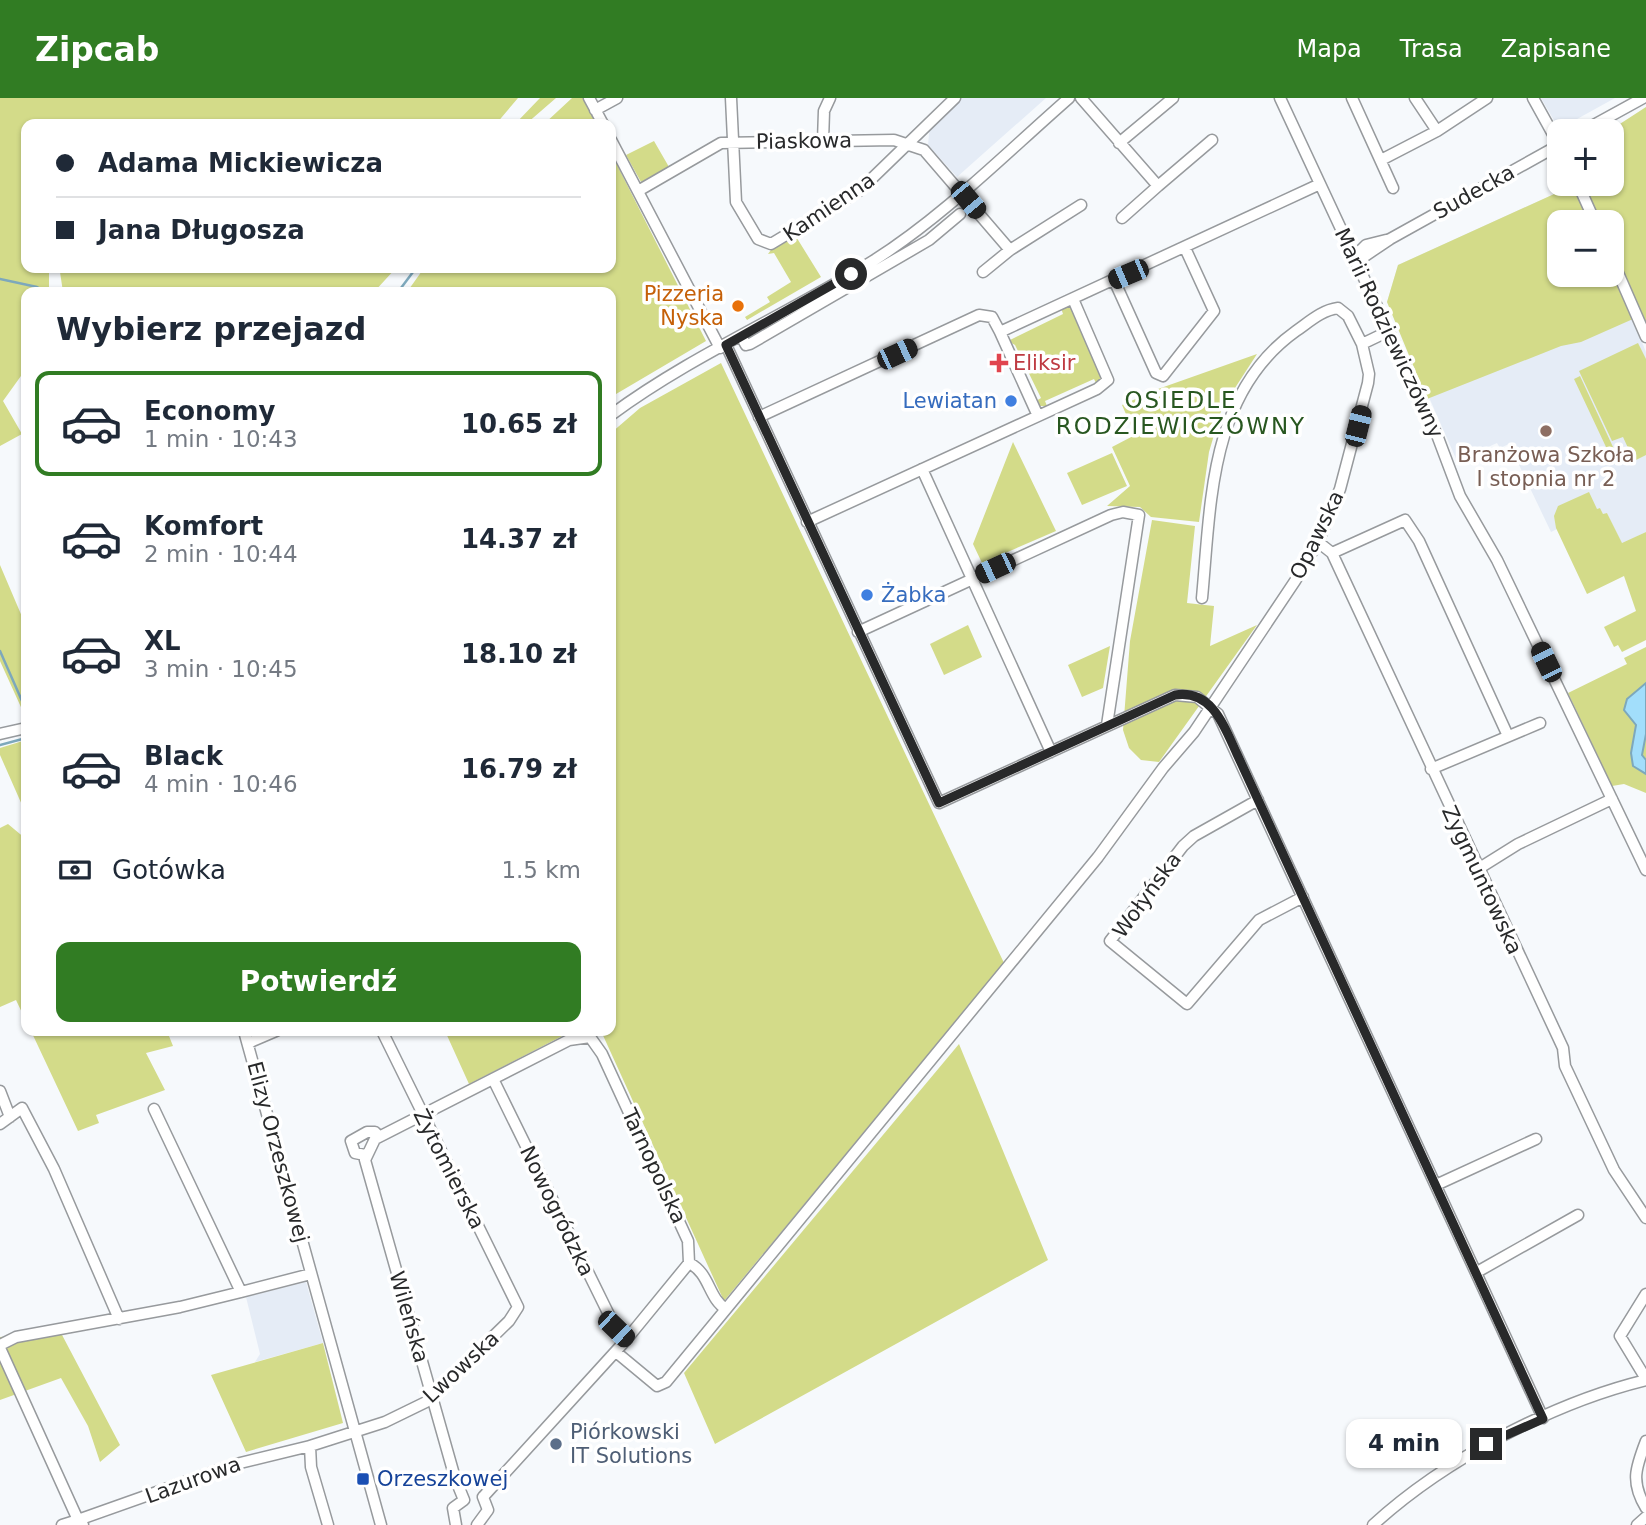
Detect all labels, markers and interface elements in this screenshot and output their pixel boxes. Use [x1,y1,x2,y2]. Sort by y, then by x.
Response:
text: Zipcab [35,30,159,69]
text: Mapa [1296,35,1362,63]
text: Trasa [1400,35,1463,63]
text: Zapisane [1501,35,1611,63]
map controls [1547,119,1624,287]
button: + [1547,119,1624,196]
street label: Piaskowa [756,128,852,154]
text: Adama Mickiewicza [98,148,383,178]
street label: Sudecka [1429,160,1519,224]
street label: Kamienna [779,168,879,246]
car [947,177,990,223]
button: − [1547,210,1624,287]
text: Jana Długosza [98,215,305,245]
street label: Marii Rodziewiczówny [1330,224,1448,442]
car [1105,256,1152,292]
route start [835,258,867,290]
place label: Pizzeria Nyska [644,282,724,330]
marker: Pizzeria Nyska [730,298,746,314]
text: Wybierz przejazd [56,310,366,348]
car [874,336,921,372]
place label: Eliksir [1013,351,1076,375]
marker: Eliksir [991,355,1007,371]
district label: OSIEDLE RODZIEWICZÓWNY [1056,387,1306,439]
place label: Lewiatan [902,389,997,413]
icon: car [60,392,123,455]
marker: Lewiatan [1003,393,1019,409]
text: Economy [144,396,275,426]
car [1343,403,1374,449]
text: 10.65 zł [461,409,577,439]
marker: Branżowa Szkoła I stopnia nr 2 [1538,423,1554,439]
text: 1 min · 10:43 [144,426,298,452]
place label: Branżowa Szkoła I stopnia nr 2 [1457,443,1635,491]
street label: Opawska [1285,487,1349,583]
icon: car [60,507,123,570]
text: Komfort [144,511,263,541]
text: 14.37 zł [461,524,577,554]
text: 2 min · 10:44 [144,541,298,567]
car [972,550,1019,586]
place label: Żabka [881,582,946,607]
marker: Żabka [859,587,875,603]
icon: car [60,622,123,685]
text: XL [144,626,181,656]
text: 18.10 zł [461,639,577,669]
car [1528,639,1565,685]
text: 3 min · 10:45 [144,656,298,682]
icon: car [60,737,123,800]
text: Black [144,741,223,771]
text: 16.79 zł [461,754,577,784]
text: 4 min · 10:46 [144,771,298,797]
street label: Zygmuntowska [1437,802,1527,958]
street label: Wołyńska [1108,848,1186,942]
icon: cash [56,851,94,889]
text: Gotówka [112,855,226,885]
text: 1.5 km [501,857,581,883]
button: Potwierdź [56,942,581,1022]
street label: Elizy Orzeszkowej [242,1059,314,1245]
street label: Tarnopolska [616,1104,691,1227]
street label: Żytomierska [408,1105,490,1233]
street label: Nowogródzka [515,1142,599,1280]
street label: Wileńska [385,1269,433,1365]
car [594,1307,639,1351]
street label: Lwowska [418,1326,504,1408]
place label: Piórkowski IT Solutions [570,1420,692,1468]
callout: 4 min [1346,1420,1462,1468]
route end [1470,1428,1502,1460]
text: 4 min [1368,1430,1440,1456]
marker: Piórkowski IT Solutions [548,1436,564,1452]
street label: Lazurowa [142,1452,244,1508]
place label: Orzeszkowej [377,1467,508,1491]
marker: Orzeszkowej [355,1471,371,1487]

